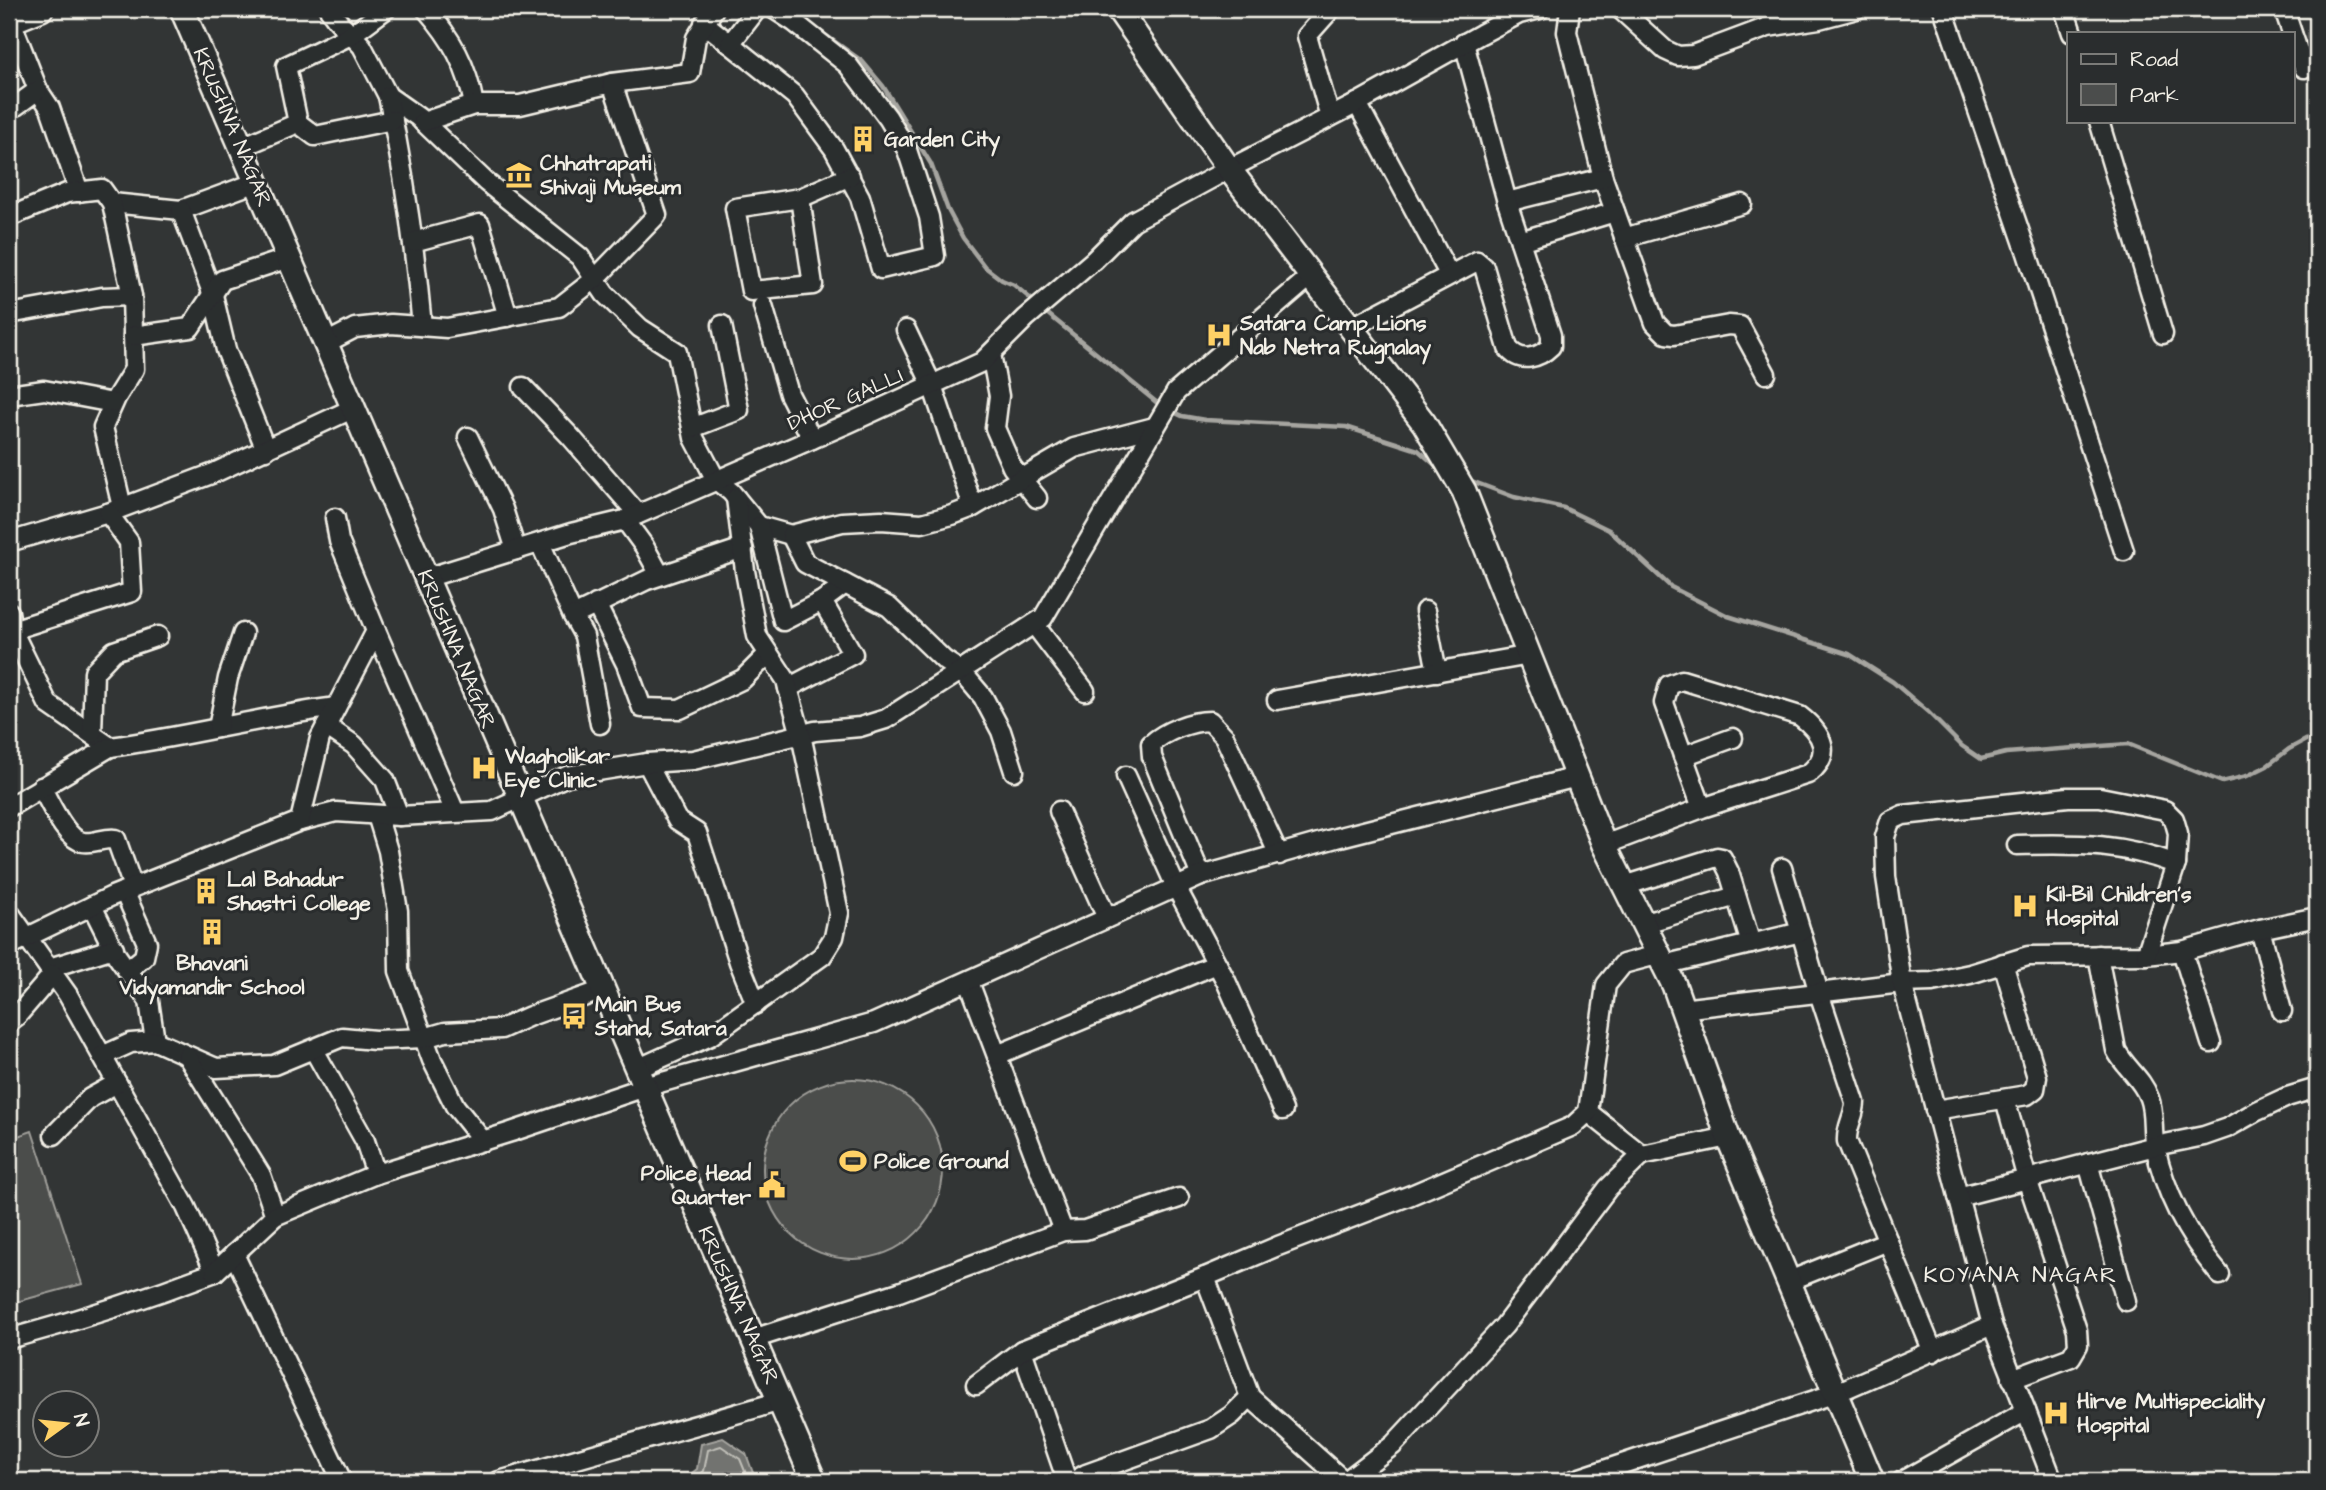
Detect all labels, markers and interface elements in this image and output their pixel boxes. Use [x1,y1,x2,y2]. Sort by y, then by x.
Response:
legend [2067,32,2294,122]
street label: KRUSHNA NAGAR [186,43,279,211]
text: Road [2130,45,2178,74]
text: Park [2130,81,2179,110]
building icon: Garden City [848,124,878,154]
place label: Garden City [884,125,1000,157]
place label: Chhatrapati Shivaji Museum [539,149,682,203]
museum icon: Chhatrapati Shivaji Museum [504,160,534,190]
place label: Satara Camp Lions Nab Netra Rugnalay [1239,309,1431,365]
hospital icon: Satara Camp Lions Nab Netra Rugnalay [1204,320,1234,350]
street label: DHOR GALLI [783,361,908,438]
street label: KRUSHNA NAGAR [410,565,503,733]
place label: Wagholikar Eye Clinic [504,742,611,798]
hospital icon: Wagholikar Eye Clinic [469,753,499,783]
place label: Lal Bahadur Shastri College [226,865,371,920]
building icon: Lal Bahadur Shastri College [191,876,221,906]
place label: Kil-Bil Children's Hospital [2046,880,2192,934]
hospital icon: Kil-Bil Children's Hospital [2010,891,2040,921]
building icon: Bhavani Vidyamandir School [197,917,227,947]
place label: Bhavani Vidyamandir School [119,949,305,1005]
place label: Main Bus Stand, Satara [594,990,727,1043]
bus stop icon: Main Bus Stand, Satara [559,1001,589,1031]
sports icon: Police Ground [838,1146,868,1176]
place label: Police Ground [874,1147,1009,1176]
place label: Police Head Quarter [641,1159,751,1212]
public building icon: Police Head Quarter [757,1170,787,1200]
street label: KRUSHNA NAGAR [691,1222,786,1389]
district label: KOYANA NAGAR [1924,1259,2118,1291]
place label: Hirve Multispeciality Hospital [2077,1387,2266,1441]
north arrow [32,1388,102,1458]
hospital icon: Hirve Multispeciality Hospital [2041,1398,2071,1428]
text: N [66,1411,96,1429]

